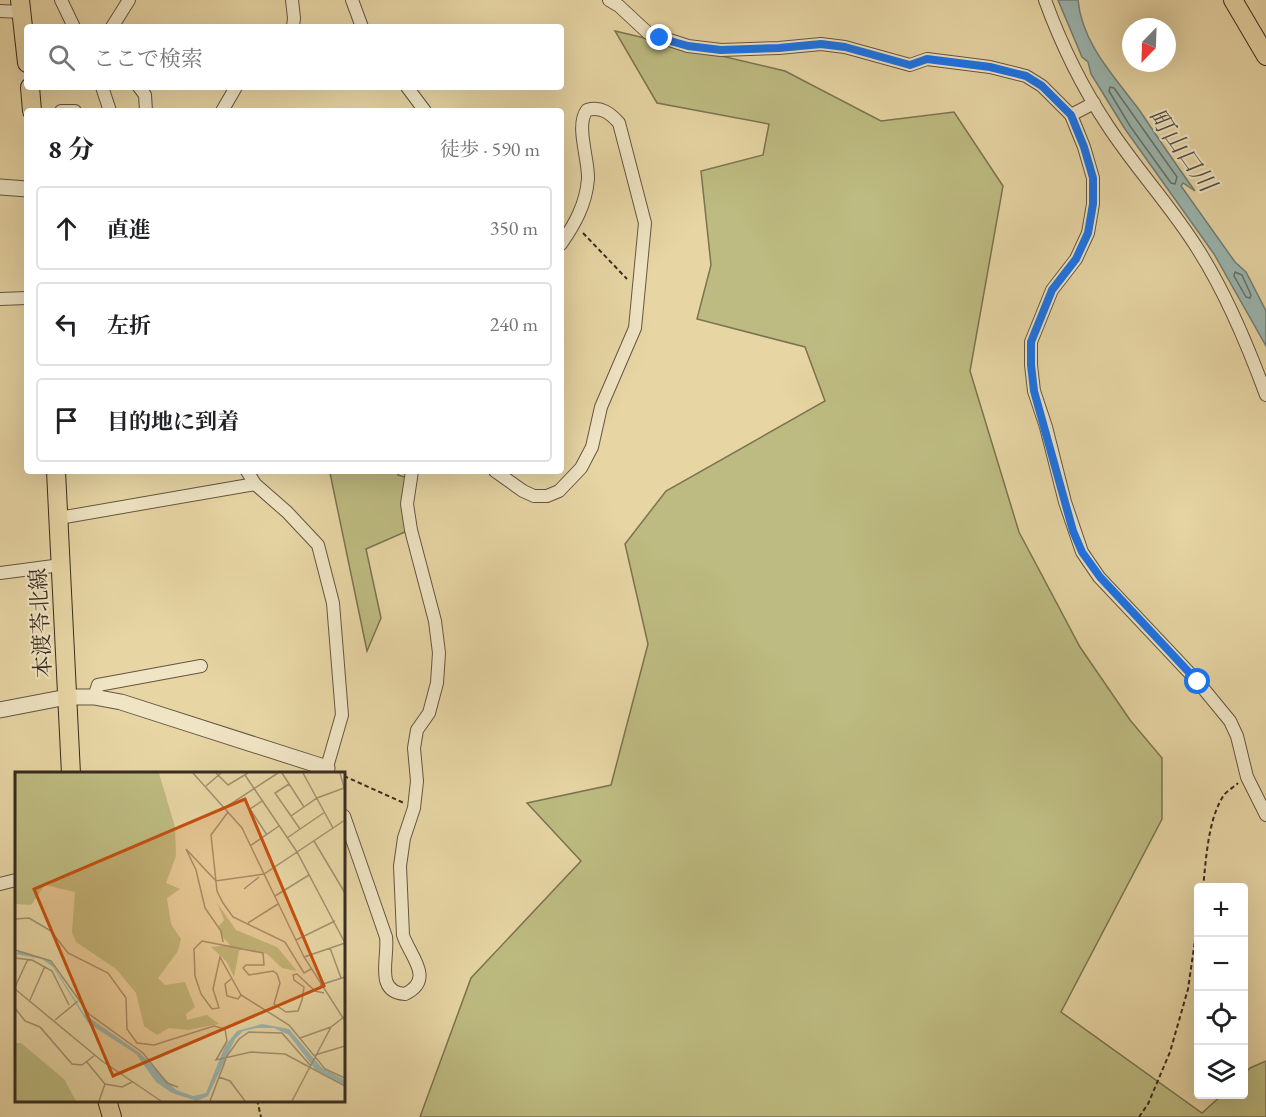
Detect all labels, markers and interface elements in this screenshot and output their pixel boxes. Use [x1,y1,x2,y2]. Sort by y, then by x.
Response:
north arrow [1122,18,1176,72]
search box [24,24,564,90]
route end [646,24,672,50]
icon: search [45,41,78,74]
text: ここで検索 [93,44,203,73]
water label: 町山口川 [1142,102,1225,200]
text: 8 分 [48,132,94,166]
text: 徒歩 · 590 m [440,136,540,162]
icon: ahead [50,212,83,245]
text: 直進 [107,215,151,244]
text: 350 m [490,215,538,241]
icon: left [50,308,83,341]
text: 左折 [107,311,151,340]
text: 240 m [490,311,538,337]
icon: arrive [50,404,83,437]
text: 目的地に到着 [107,407,239,436]
street label: 本渡苓北線 [23,567,58,679]
route start [1184,668,1210,694]
inset map [15,772,345,1102]
map controls [1194,883,1248,1099]
button: + [1194,883,1248,937]
button: − [1194,937,1248,991]
button: locate [1194,991,1248,1045]
button: layers [1194,1045,1248,1099]

